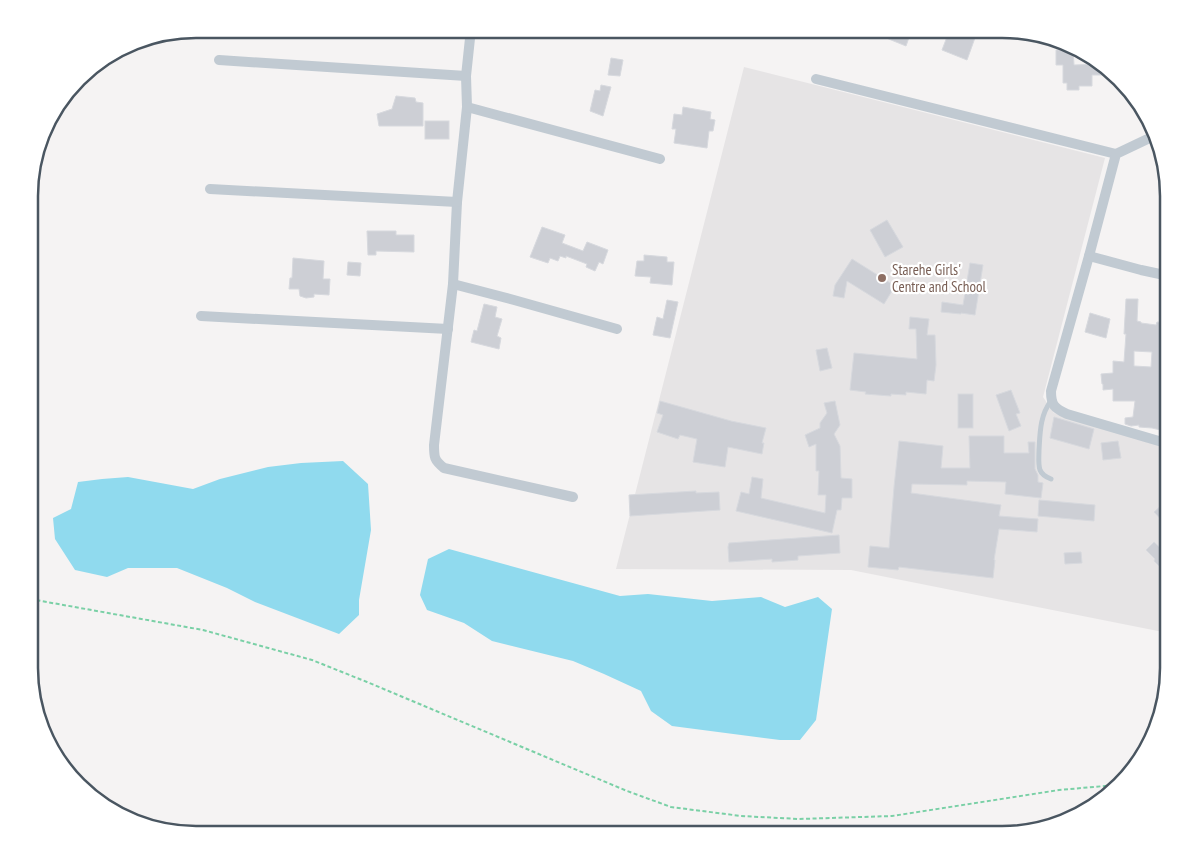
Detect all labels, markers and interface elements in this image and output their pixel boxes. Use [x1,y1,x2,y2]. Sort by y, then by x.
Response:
place label: Starehe Girls' Centre and School [892,260,986,296]
marker: Starehe Girls' Centre and School [876,272,888,284]

